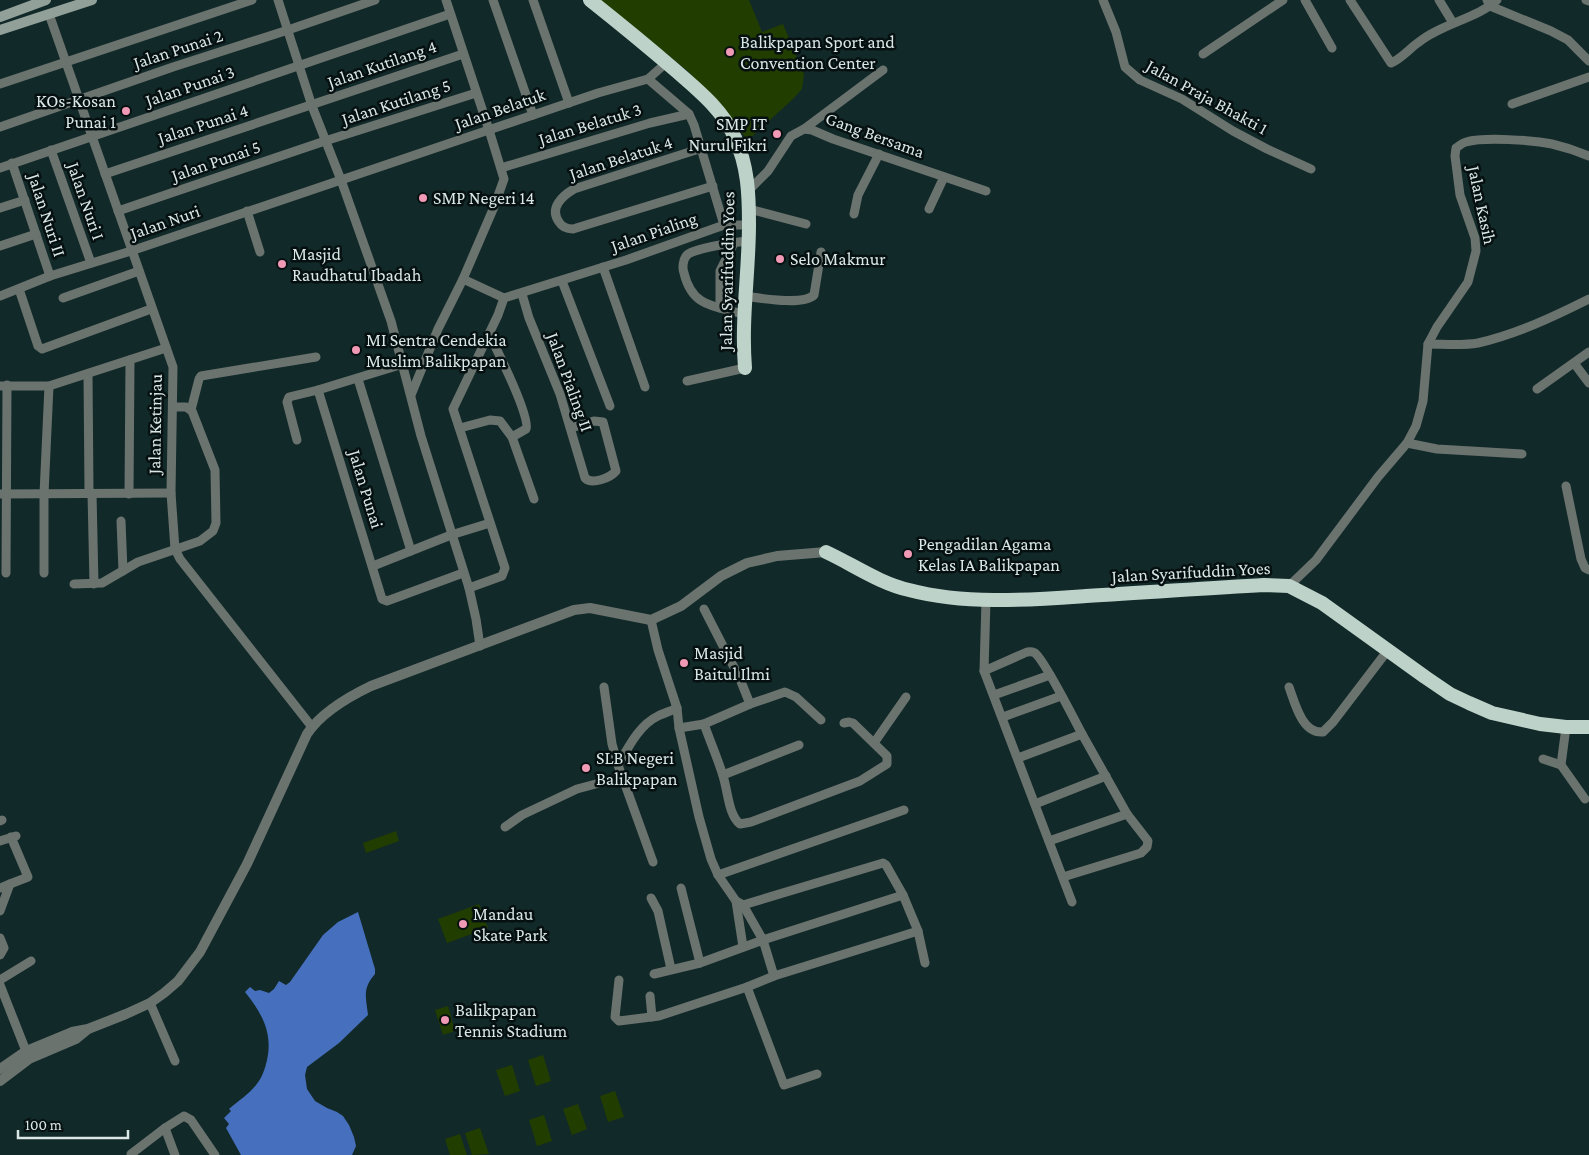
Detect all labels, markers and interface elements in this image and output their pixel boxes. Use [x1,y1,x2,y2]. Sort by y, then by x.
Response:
street label: Jalan Punai 2 [129,25,225,74]
place label: Balikpapan Sport and Convention Center [740,32,895,73]
street label: Jalan Kutilang 4 [323,36,439,93]
marker: Balikpapan Sport and Convention Center [724,46,736,58]
street label: Jalan Praja Bhakti 1 [1141,54,1271,140]
street label: Jalan Punai 3 [141,61,237,111]
street label: Jalan Kutilang 5 [337,75,453,130]
street label: Jalan Belatuk [450,84,548,135]
place label: KOs-Kosan Punai 1 [36,91,116,132]
street label: Jalan Belatuk 3 [534,99,644,150]
street label: Jalan Punai 4 [153,100,251,149]
marker: KOs-Kosan Punai 1 [120,105,132,117]
street label: Gang Bersama [823,108,927,162]
place label: SMP IT Nurul Fikri [688,114,767,155]
marker: SMP IT Nurul Fikri [771,128,783,140]
street label: Jalan Belatuk 4 [565,132,675,185]
street label: Jalan Punai 5 [167,136,263,186]
street label: Jalan Nuri I [63,158,109,243]
street label: Jalan Kasih [1464,162,1500,246]
street label: Jalan Nuri II [24,169,70,259]
place label: SMP Negeri 14 [433,188,535,208]
street label: Jalan Syarifuddin Yoes [716,191,738,353]
marker: SMP Negeri 14 [417,192,429,204]
street label: Jalan Nuri [126,201,203,244]
street label: Jalan Pialing [606,208,700,257]
place label: Masjid Raudhatul Ibadah [292,244,422,285]
place label: Selo Makmur [790,249,886,269]
marker: Selo Makmur [774,253,786,265]
marker: Masjid Raudhatul Ibadah [276,258,288,270]
street label: Jalan Pialing II [542,328,597,434]
place label: MI Sentra Cendekia Muslim Balikpapan [366,330,507,371]
marker: MI Sentra Cendekia Muslim Balikpapan [350,344,362,356]
street label: Jalan Ketinjau [144,373,167,476]
street label: Jalan Punai [344,445,387,531]
place label: Pengadilan Agama Kelas IA Balikpapan [918,534,1060,575]
marker: Pengadilan Agama Kelas IA Balikpapan [902,548,914,560]
street label: Jalan Syarifuddin Yoes [1109,558,1271,586]
place label: Masjid Baitul Ilmi [694,643,770,684]
marker: Masjid Baitul Ilmi [678,657,690,669]
place label: SLB Negeri Balikpapan [596,748,678,789]
marker: SLB Negeri Balikpapan [580,762,592,774]
place label: Mandau Skate Park [473,904,548,945]
marker: Mandau Skate Park [457,918,469,930]
place label: Balikpapan Tennis Stadium [455,1000,568,1041]
marker: Balikpapan Tennis Stadium [439,1014,451,1026]
scale bar [18,1108,128,1140]
text: 100 m [25,1117,62,1133]

